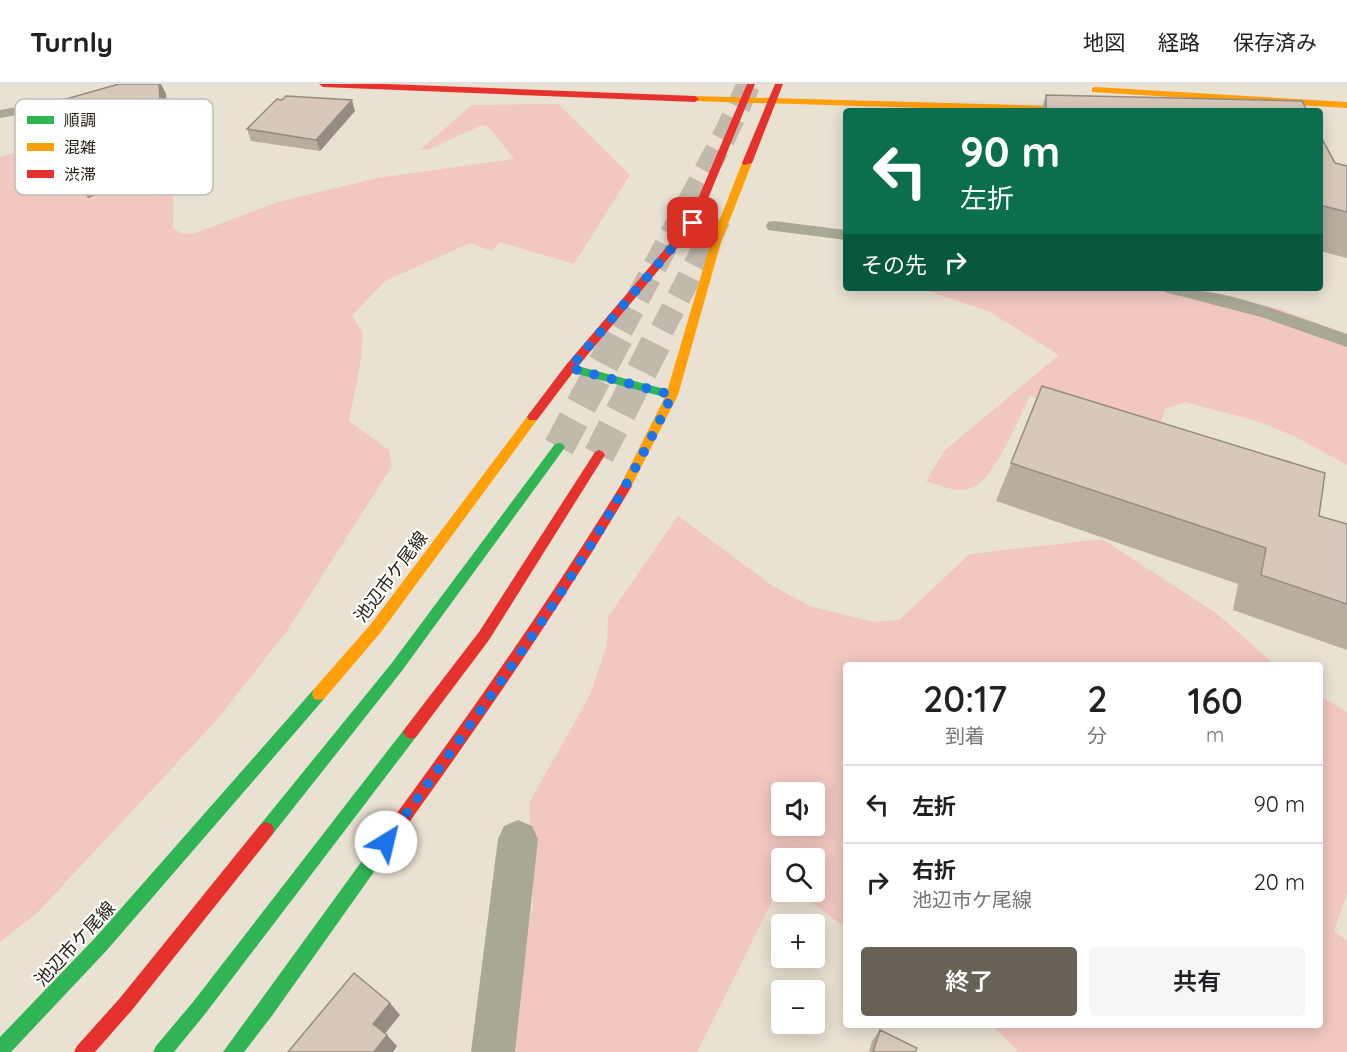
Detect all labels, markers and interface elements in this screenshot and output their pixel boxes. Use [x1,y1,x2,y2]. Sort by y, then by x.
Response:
text: Turnly [30,24,113,59]
text: 地図 [1083,29,1125,55]
text: 経路 [1158,29,1200,55]
text: 保存済み [1233,29,1317,55]
legend [15,99,213,195]
text: 順調 [64,110,96,130]
text: 90 m [960,125,1060,178]
icon: left [861,132,939,210]
text: 混雑 [64,137,96,157]
text: 渋滞 [64,164,96,184]
text: 左折 [960,181,1014,215]
pin [667,197,718,248]
icon: arrive [676,206,709,239]
icon: right [939,246,972,279]
text: その先 [861,251,927,279]
street label: 池辺市ケ尾線 [349,527,432,627]
text: 20:17 [923,676,1007,721]
text: 2 [1087,676,1107,721]
text: 160 [1188,678,1243,723]
text: m [1206,722,1224,747]
text: 到着 [945,723,985,748]
text: 分 [1087,723,1107,748]
map controls [771,782,825,1034]
button: sound [771,782,825,836]
icon: left [861,788,894,821]
text: 90 m [1254,790,1305,818]
text: 左折 [912,792,956,820]
position arrow [354,810,418,874]
button: search [771,848,825,902]
text: 右折 [912,856,956,884]
icon: right [861,866,894,899]
text: 20 m [1254,868,1305,896]
text: 池辺市ケ尾線 [912,887,1032,912]
street label: 池辺市ケ尾線 [29,896,120,991]
button: + [771,914,825,968]
button: 終了 [861,947,1077,1016]
button: 共有 [1089,947,1305,1016]
button: − [771,980,825,1034]

